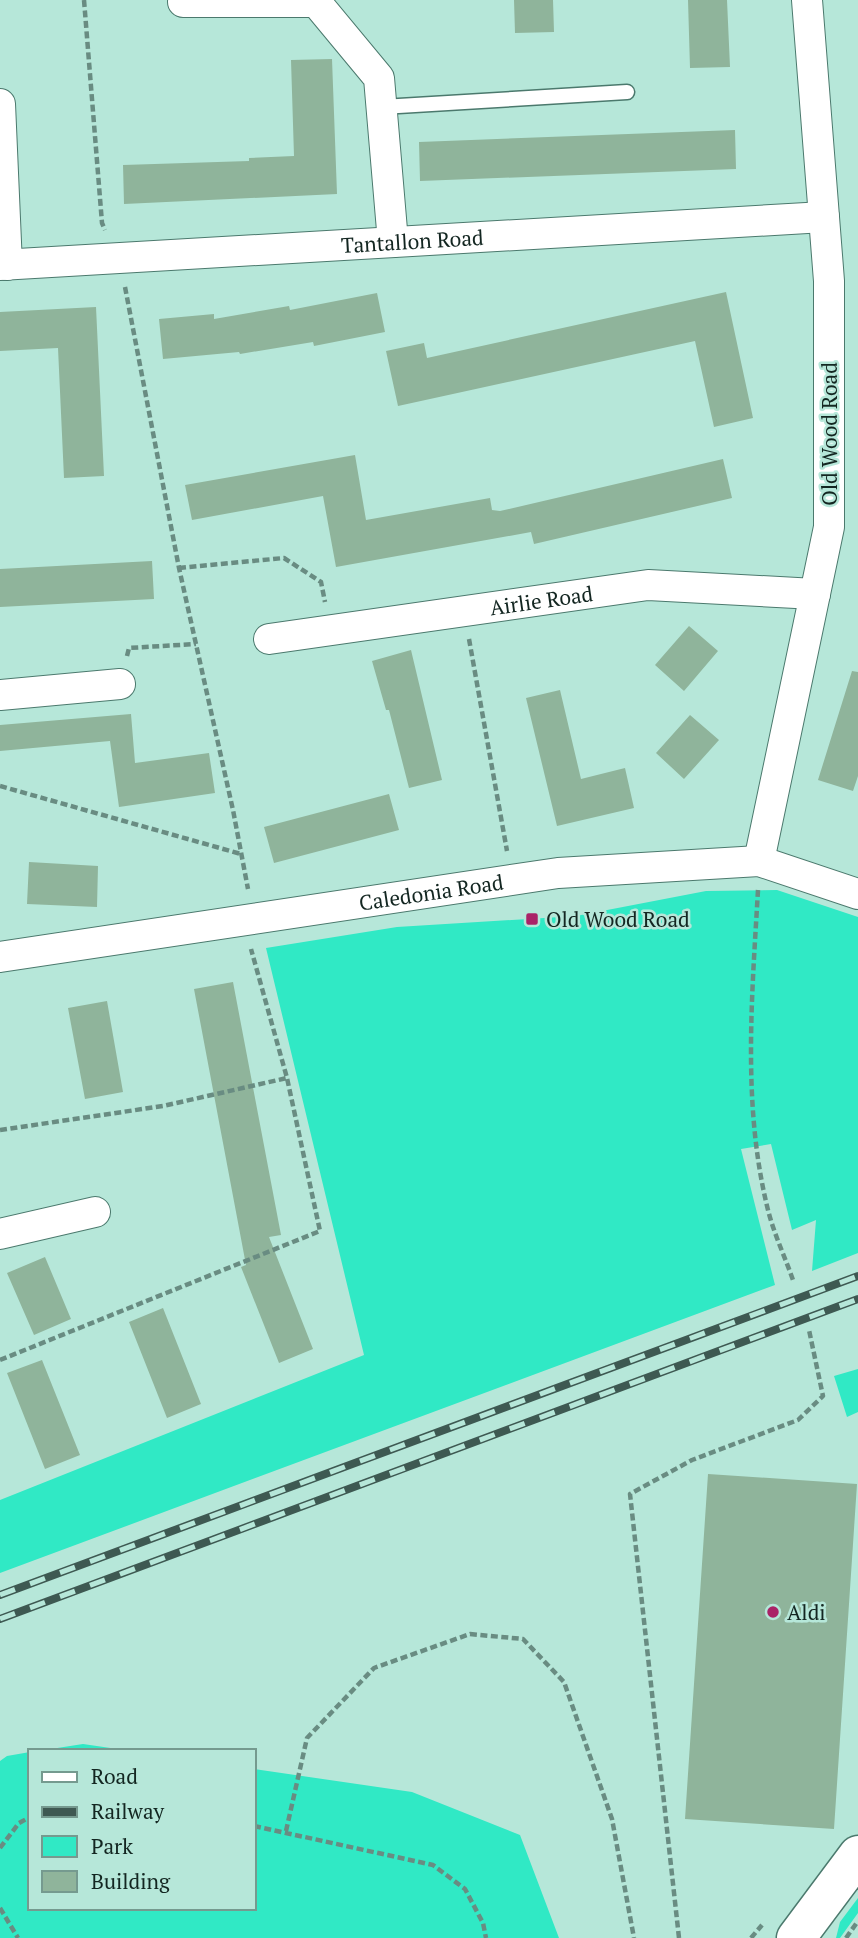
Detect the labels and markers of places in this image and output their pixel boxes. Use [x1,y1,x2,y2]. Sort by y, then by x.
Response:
place label: Old Wood Road [546,905,690,933]
marker: Old Wood Road [524,911,540,927]
place label: Aldi [787,1598,826,1626]
marker: Aldi [765,1604,781,1620]

